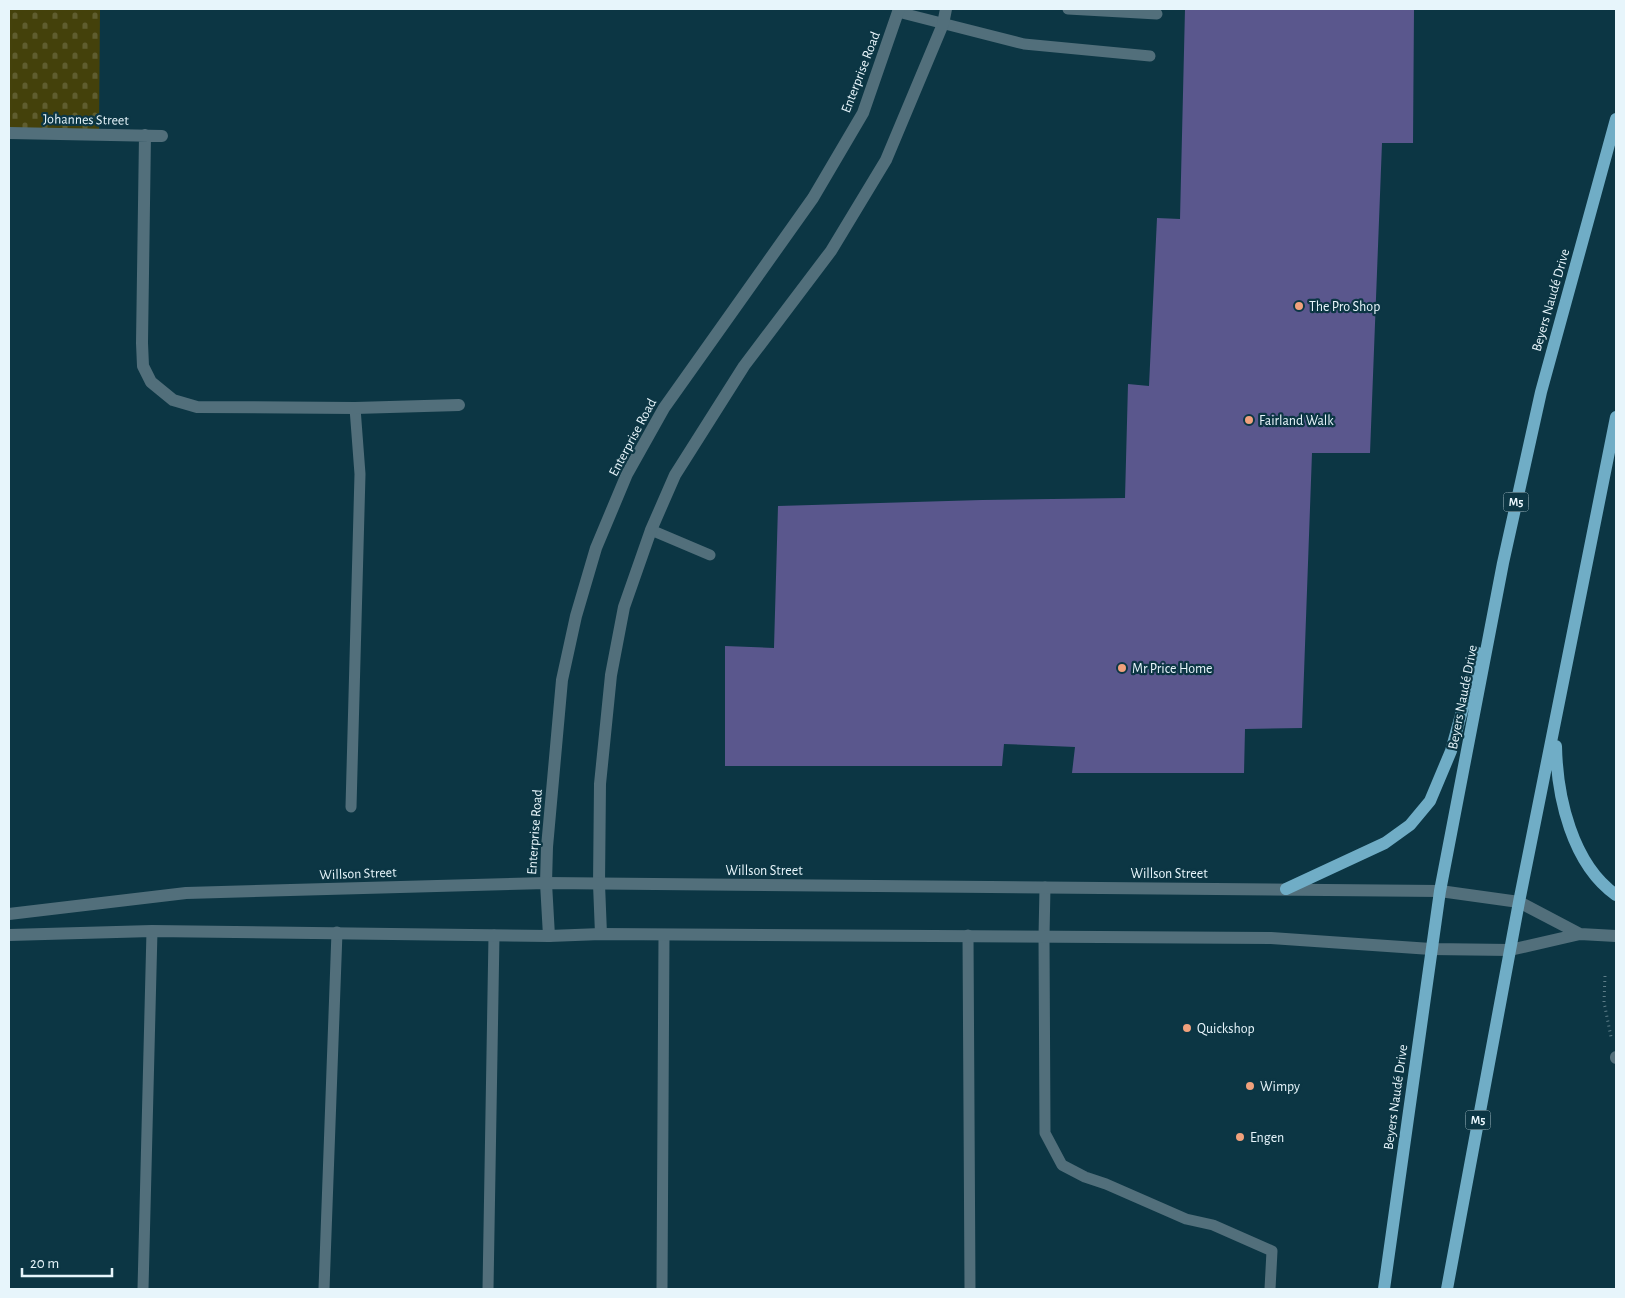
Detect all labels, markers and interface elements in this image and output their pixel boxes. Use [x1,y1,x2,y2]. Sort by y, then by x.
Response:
street label: Enterprise Road [839,30,883,115]
street label: Johannes Street [43,112,130,128]
street label: Beyers Naudé Drive [1530,247,1572,353]
marker: The Pro Shop [1293,300,1305,312]
place label: The Pro Shop [1309,300,1380,314]
street label: Enterprise Road [607,396,659,479]
marker: Fairland Walk [1243,414,1255,426]
place label: Fairland Walk [1259,414,1334,428]
road number: M5 [1504,492,1528,512]
street label: Beyers Naudé Drive [1446,644,1480,751]
marker: Mr Price Home [1116,662,1128,674]
place label: Mr Price Home [1132,662,1213,676]
street label: Enterprise Road [525,789,545,875]
street label: Willson Street [725,864,803,878]
street label: Willson Street [319,866,397,882]
street label: Willson Street [1130,867,1208,881]
marker: Quickshop [1181,1022,1193,1034]
place label: Quickshop [1197,1022,1255,1036]
street label: Beyers Naudé Drive [1382,1044,1410,1151]
marker: Wimpy [1244,1080,1256,1092]
place label: Wimpy [1260,1080,1300,1094]
road number: M5 [1466,1110,1490,1130]
marker: Engen [1234,1131,1246,1143]
place label: Engen [1250,1131,1284,1145]
scale bar [22,1246,112,1278]
text: 20 m [30,1256,59,1271]

